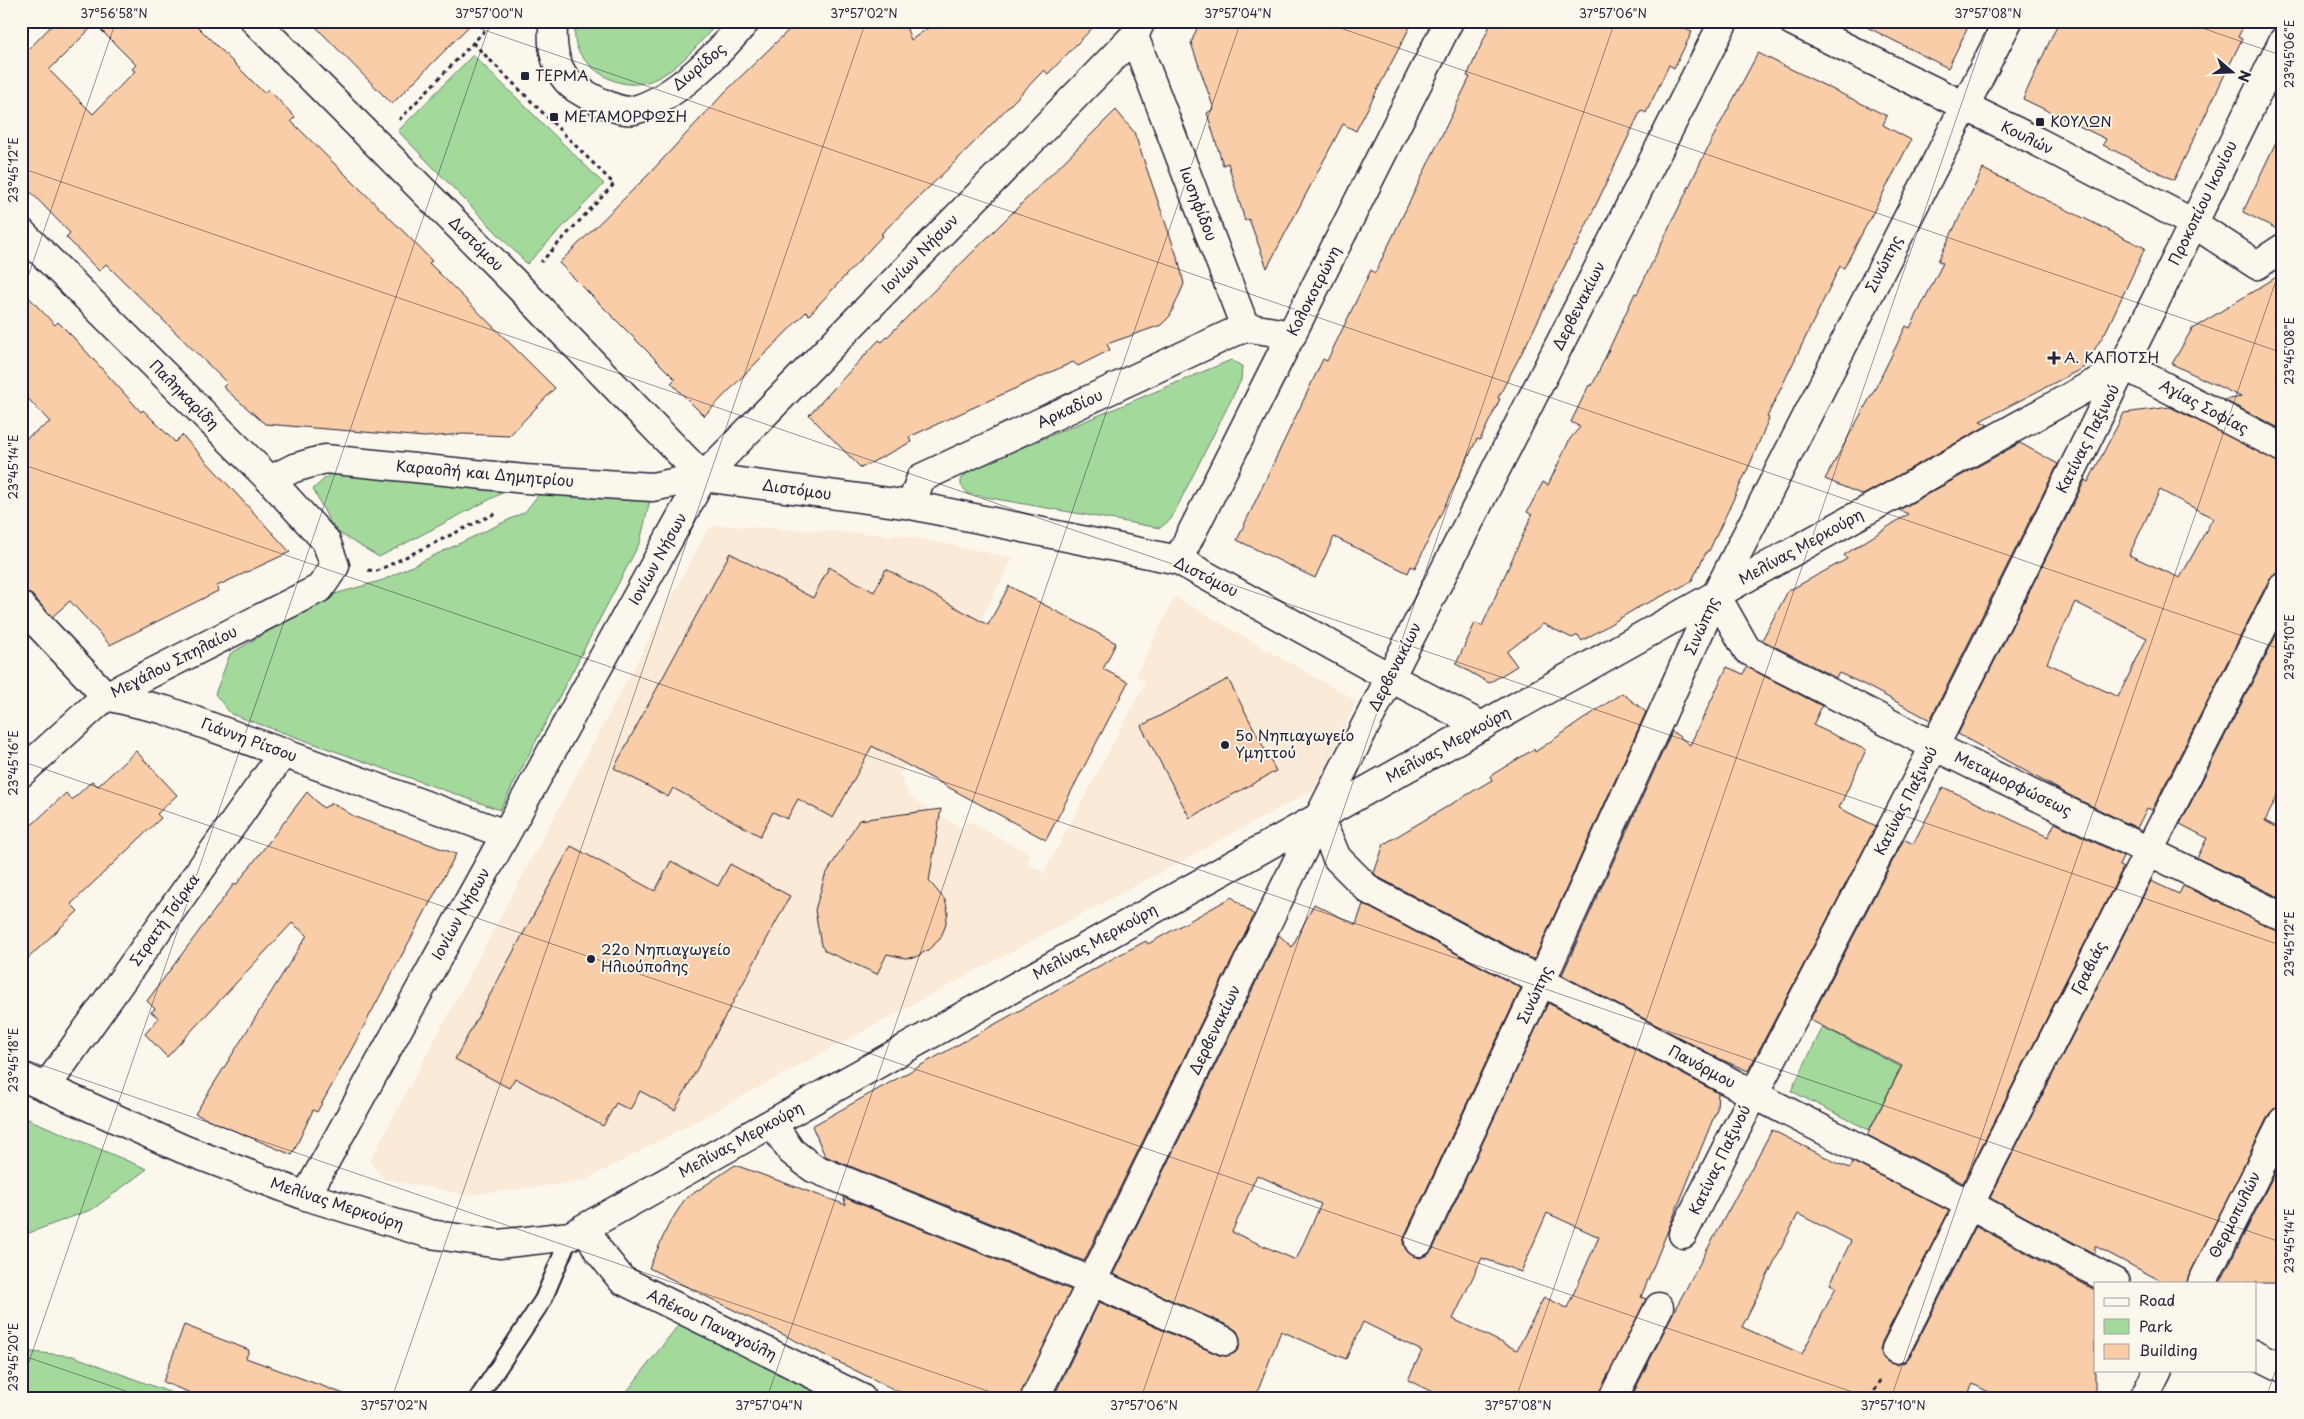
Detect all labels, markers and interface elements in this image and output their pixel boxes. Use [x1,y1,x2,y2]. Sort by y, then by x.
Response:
text: 37°56'58"N [80,4,148,22]
text: 37°57'00"N [455,4,523,22]
text: 37°57'02"N [830,4,898,22]
text: 37°57'04"N [1204,4,1272,22]
text: 37°57'06"N [1579,4,1647,22]
text: 37°57'08"N [1954,4,2022,22]
text: 23°45'06"E [2280,20,2298,88]
street label: Δωρίδος [666,36,730,95]
north arrow [2206,48,2256,98]
place label: ΤΕΡΜΑ [535,63,588,86]
text: N [2233,68,2256,85]
marker: ΤΕΡΜΑ [519,70,531,82]
place label: ΜΕΤΑΜΟΡΦΩΣΗ [564,104,687,127]
place label: ΚΟΥΛΩΝ [2050,109,2112,132]
marker: ΜΕΤΑΜΟΡΦΩΣΗ [548,111,560,123]
street label: Κουλών [1998,114,2058,159]
marker: ΚΟΥΛΩΝ [2034,116,2046,128]
street label: Προκοπίου Ικονίου [2161,136,2242,269]
text: 23°45'12"E [4,137,22,203]
street label: Ιωσηφίδου [1175,163,1224,244]
street label: Ιονίων Νήσων [875,208,963,298]
street label: Διστόμου [444,210,510,276]
street label: Σινώπης [1858,230,1907,296]
street label: Κολοκοτρώνη [1280,241,1345,339]
street label: Δερβενακίων [1545,257,1610,354]
text: 23°45'08"E [2280,317,2298,385]
place label: Α. ΚΑΠΟΤΣΗ [2064,345,2159,368]
marker: Α. ΚΑΠΟΤΣΗ [2048,352,2060,364]
street label: Παληκαρίδη [145,354,225,434]
street label: Αγίας Σοφίας [2156,372,2254,439]
street label: Κατίνας Παξινού [2049,380,2124,497]
street label: Αρκαδίου [1033,382,1106,433]
text: 23°45'14"E [4,435,22,499]
street label: Καραολή και Δημητρίου [395,453,575,492]
street label: Διστόμου [761,472,833,505]
street label: Μελίνας Μερκούρη [1734,502,1867,590]
street label: Ιονίων Νήσων [622,508,692,609]
street label: Διστόμου [1170,550,1243,602]
street label: Σινώπης [1678,592,1724,658]
text: 23°45'10"E [2280,614,2298,680]
street label: Δερβενακίων [1361,618,1426,715]
street label: Μεγάλου Σπηλαίου [106,619,241,703]
street label: Μελίνας Μερκούρη [1381,700,1514,788]
street label: Γιάννη Ρίτσου [198,711,301,767]
place label: 5ο Νηπιαγωγείο Υμηττού [1235,723,1354,763]
text: 23°45'16"E [4,730,22,796]
marker: 5ο Νηπιαγωγείο Υμηττού [1219,739,1231,751]
street label: Κατίνας Παξινού [1867,742,1942,859]
street label: Μεταμορφώσεως [1951,744,2077,821]
street label: Ιονίων Νήσων [425,863,495,964]
street label: Στρατή Τσίρκα [123,868,204,970]
street label: Μελίνας Μερκούρη [1028,897,1161,985]
text: 23°45'12"E [2280,911,2298,977]
street label: Γραβιάς [2064,936,2111,998]
place label: 22ο Νηπιαγωγείο Ηλιούπολης [601,937,731,977]
marker: 22ο Νηπιαγωγείο Ηλιούπολης [585,953,597,965]
street label: Σινώπης [1510,961,1557,1027]
street label: Δερβενακίων [1182,981,1245,1078]
text: 23°45'18"E [4,1028,22,1092]
street label: Πανόρμου [1665,1038,1740,1093]
street label: Μελίνας Μερκούρη [674,1095,807,1183]
street label: Κατίνας Παξινού [1682,1101,1755,1218]
street label: Θερμοπυλών [2202,1167,2265,1262]
street label: Μελίνας Μερκούρη [268,1170,407,1235]
text: 23°45'14"E [2280,1209,2298,1273]
street label: Αλέκου Παναγούλη [644,1282,781,1365]
legend [2094,1282,2256,1372]
text: Road [2139,1288,2175,1311]
text: Park [2139,1314,2173,1337]
text: 23°45'20"E [4,1323,22,1391]
text: Building [2139,1338,2198,1361]
text: 37°57'02"N [360,1396,428,1414]
text: 37°57'04"N [735,1396,803,1414]
text: 37°57'06"N [1110,1396,1178,1414]
text: 37°57'08"N [1484,1396,1552,1414]
text: 37°57'10"N [1860,1396,1926,1414]

